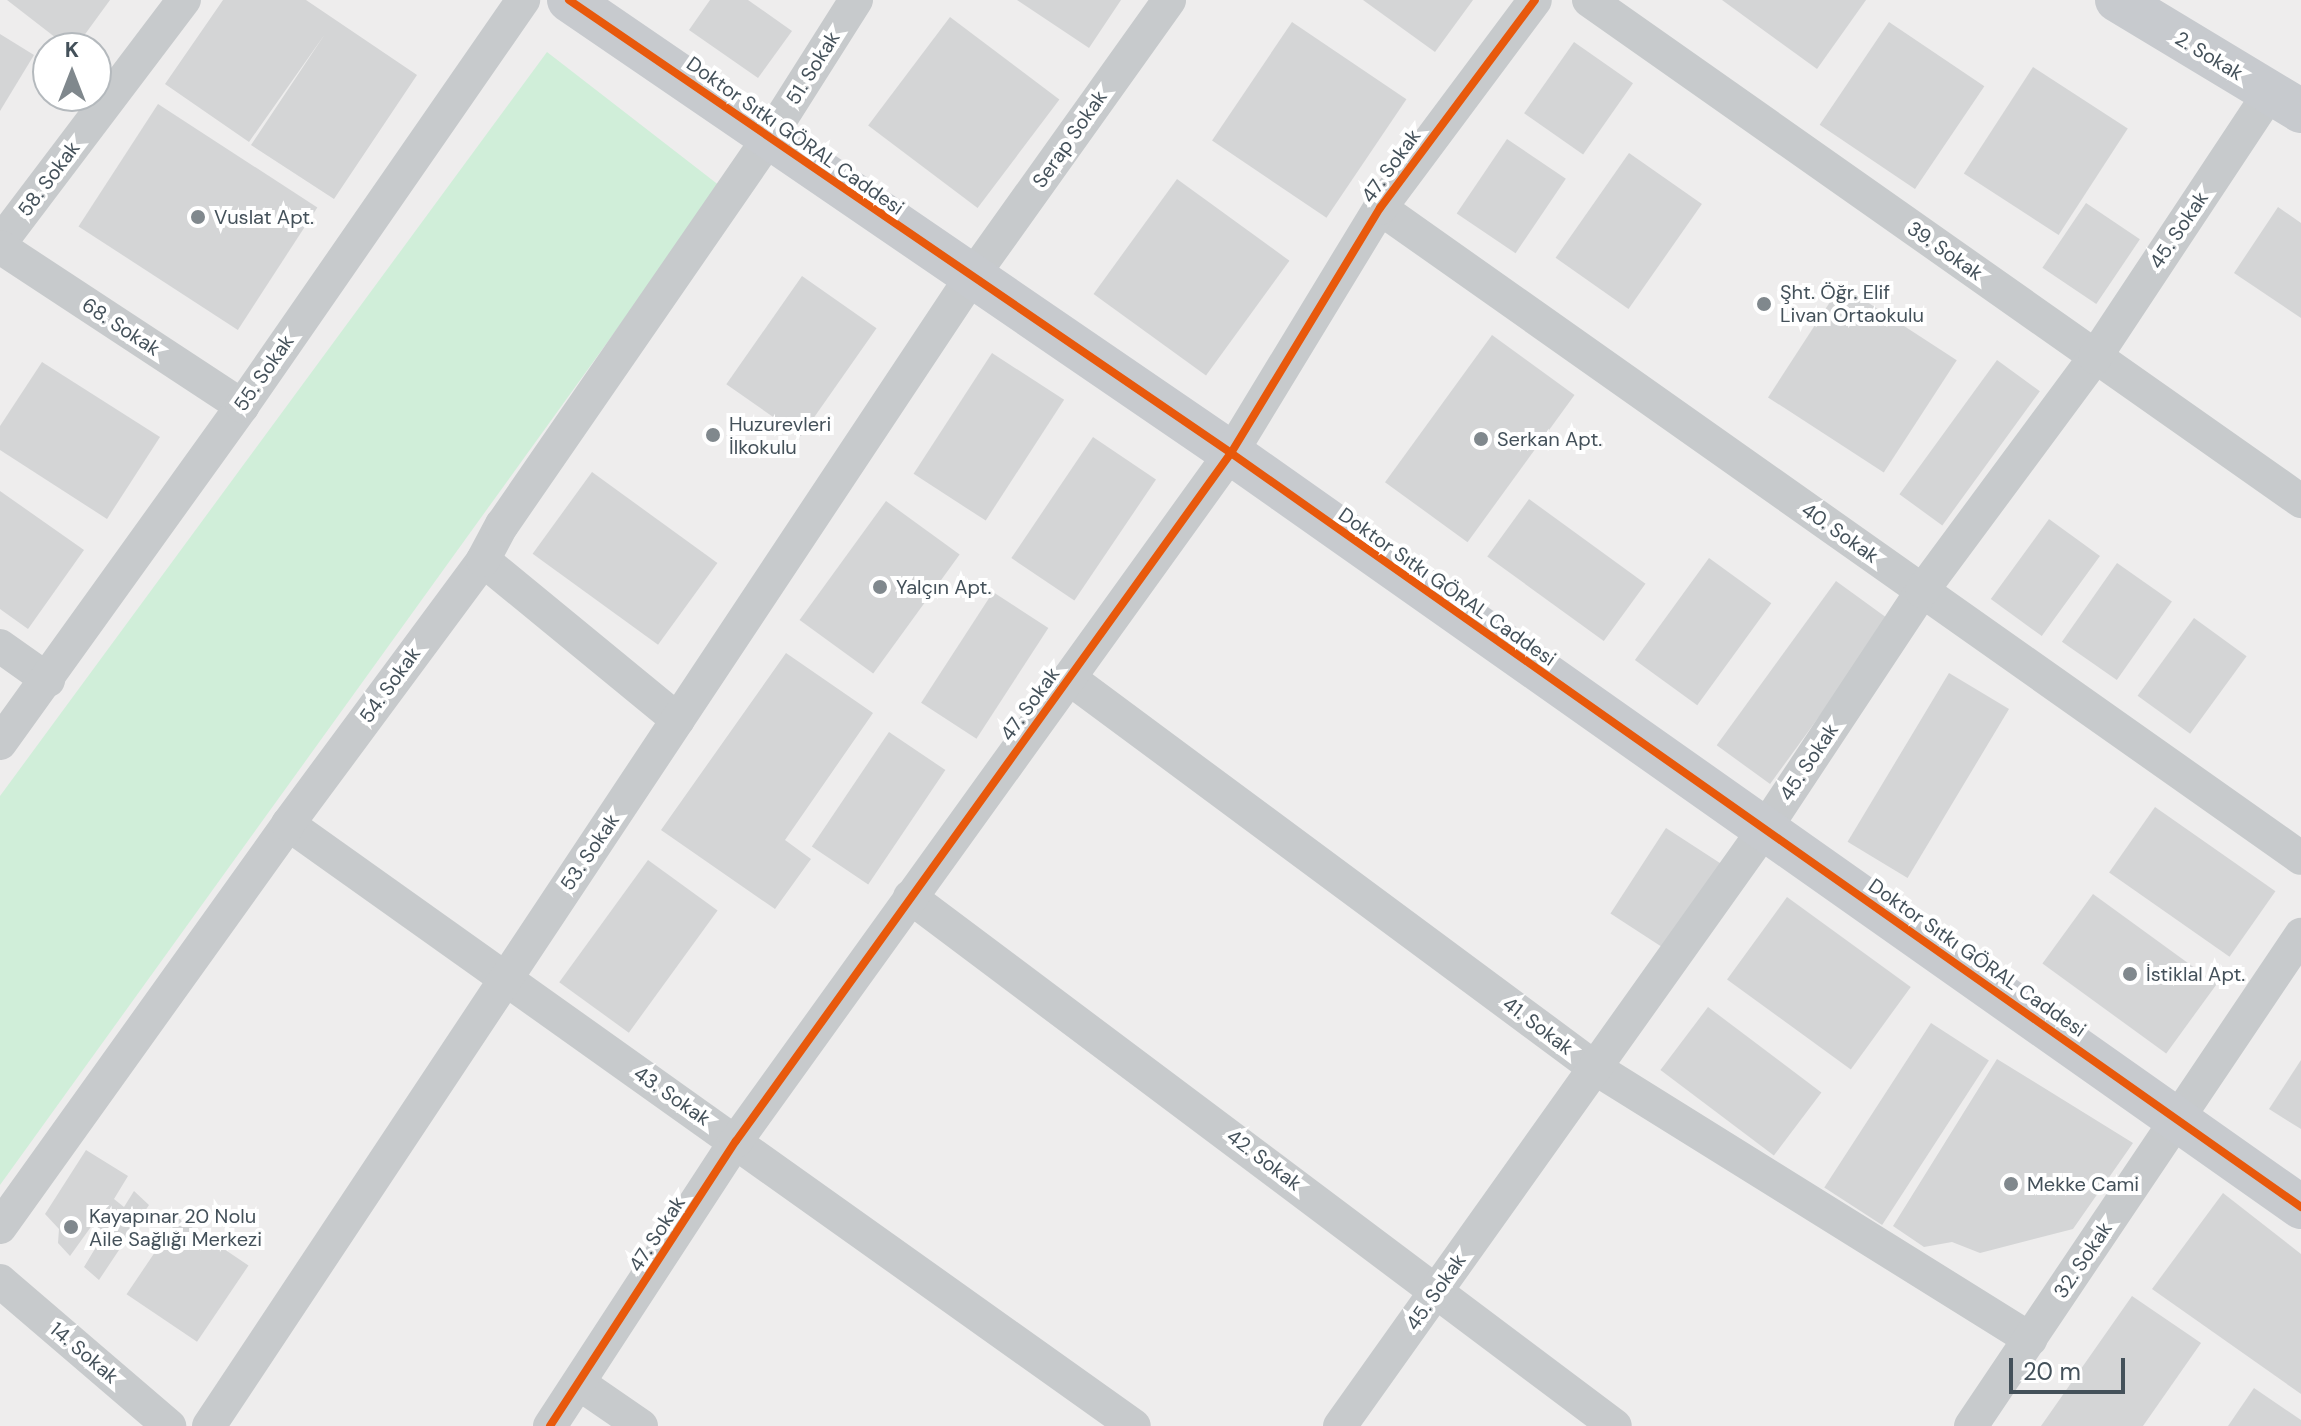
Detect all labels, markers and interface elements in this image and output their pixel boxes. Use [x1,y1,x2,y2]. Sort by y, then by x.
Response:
street label: 2. Sokak [2171,26,2247,86]
street label: 51. Sokak [781,27,845,109]
north arrow [32,32,112,112]
text: K [65,35,79,64]
street label: Doktor Sıtkı GÖRAL Caddesi [682,52,908,220]
street label: Serap Sokak [1028,86,1112,192]
street label: 47. Sokak [1356,124,1426,208]
street label: 58. Sokak [13,137,85,221]
street label: 45. Sokak [2144,187,2214,273]
place label: Vuslat Apt. [214,205,314,229]
marker: Vuslat Apt. [189,208,207,226]
street label: 39. Sokak [1903,216,1987,286]
place label: Şht. Öğr. Elif Livan Ortaokulu [1780,280,1924,327]
street label: 68. Sokak [77,293,165,361]
marker: Şht. Öğr. Elif Livan Ortaokulu [1755,295,1773,313]
street label: 55. Sokak [229,330,299,416]
place label: Huzurevleri İlkokulu [729,412,831,459]
marker: Huzurevleri İlkokulu [704,426,722,444]
place label: Serkan Apt. [1497,427,1602,451]
marker: Serkan Apt. [1472,430,1490,448]
street label: 40. Sokak [1797,498,1883,568]
street label: Doktor Sıtkı GÖRAL Caddesi [1334,503,1560,671]
place label: Yalçın Apt. [896,575,991,599]
marker: Yalçın Apt. [871,578,889,596]
street label: 54. Sokak [354,642,426,728]
street label: 47. Sokak [995,662,1065,746]
street label: 45. Sokak [1774,719,1844,805]
street label: 53. Sokak [556,809,624,895]
street label: Doktor Sıtkı GÖRAL Caddesi [1864,874,2090,1042]
place label: İstiklal Apt. [2146,962,2245,986]
marker: İstiklal Apt. [2121,965,2139,983]
street label: 41. Sokak [1498,992,1578,1060]
street label: 43. Sokak [629,1061,715,1131]
street label: 42. Sokak [1222,1124,1306,1196]
place label: Mekke Cami [2027,1172,2139,1196]
marker: Mekke Cami [2002,1175,2020,1193]
street label: 47. Sokak [624,1192,690,1276]
place label: Kayapınar 20 Nolu Aile Sağlığı Merkezi [89,1204,262,1251]
marker: Kayapınar 20 Nolu Aile Sağlığı Merkezi [60,1216,82,1238]
street label: 32. Sokak [2049,1217,2117,1303]
street label: 45. Sokak [1401,1249,1471,1335]
street label: 14. Sokak [45,1317,123,1389]
scale bar [2013,1342,2129,1392]
text: 20 m [2023,1356,2081,1387]

